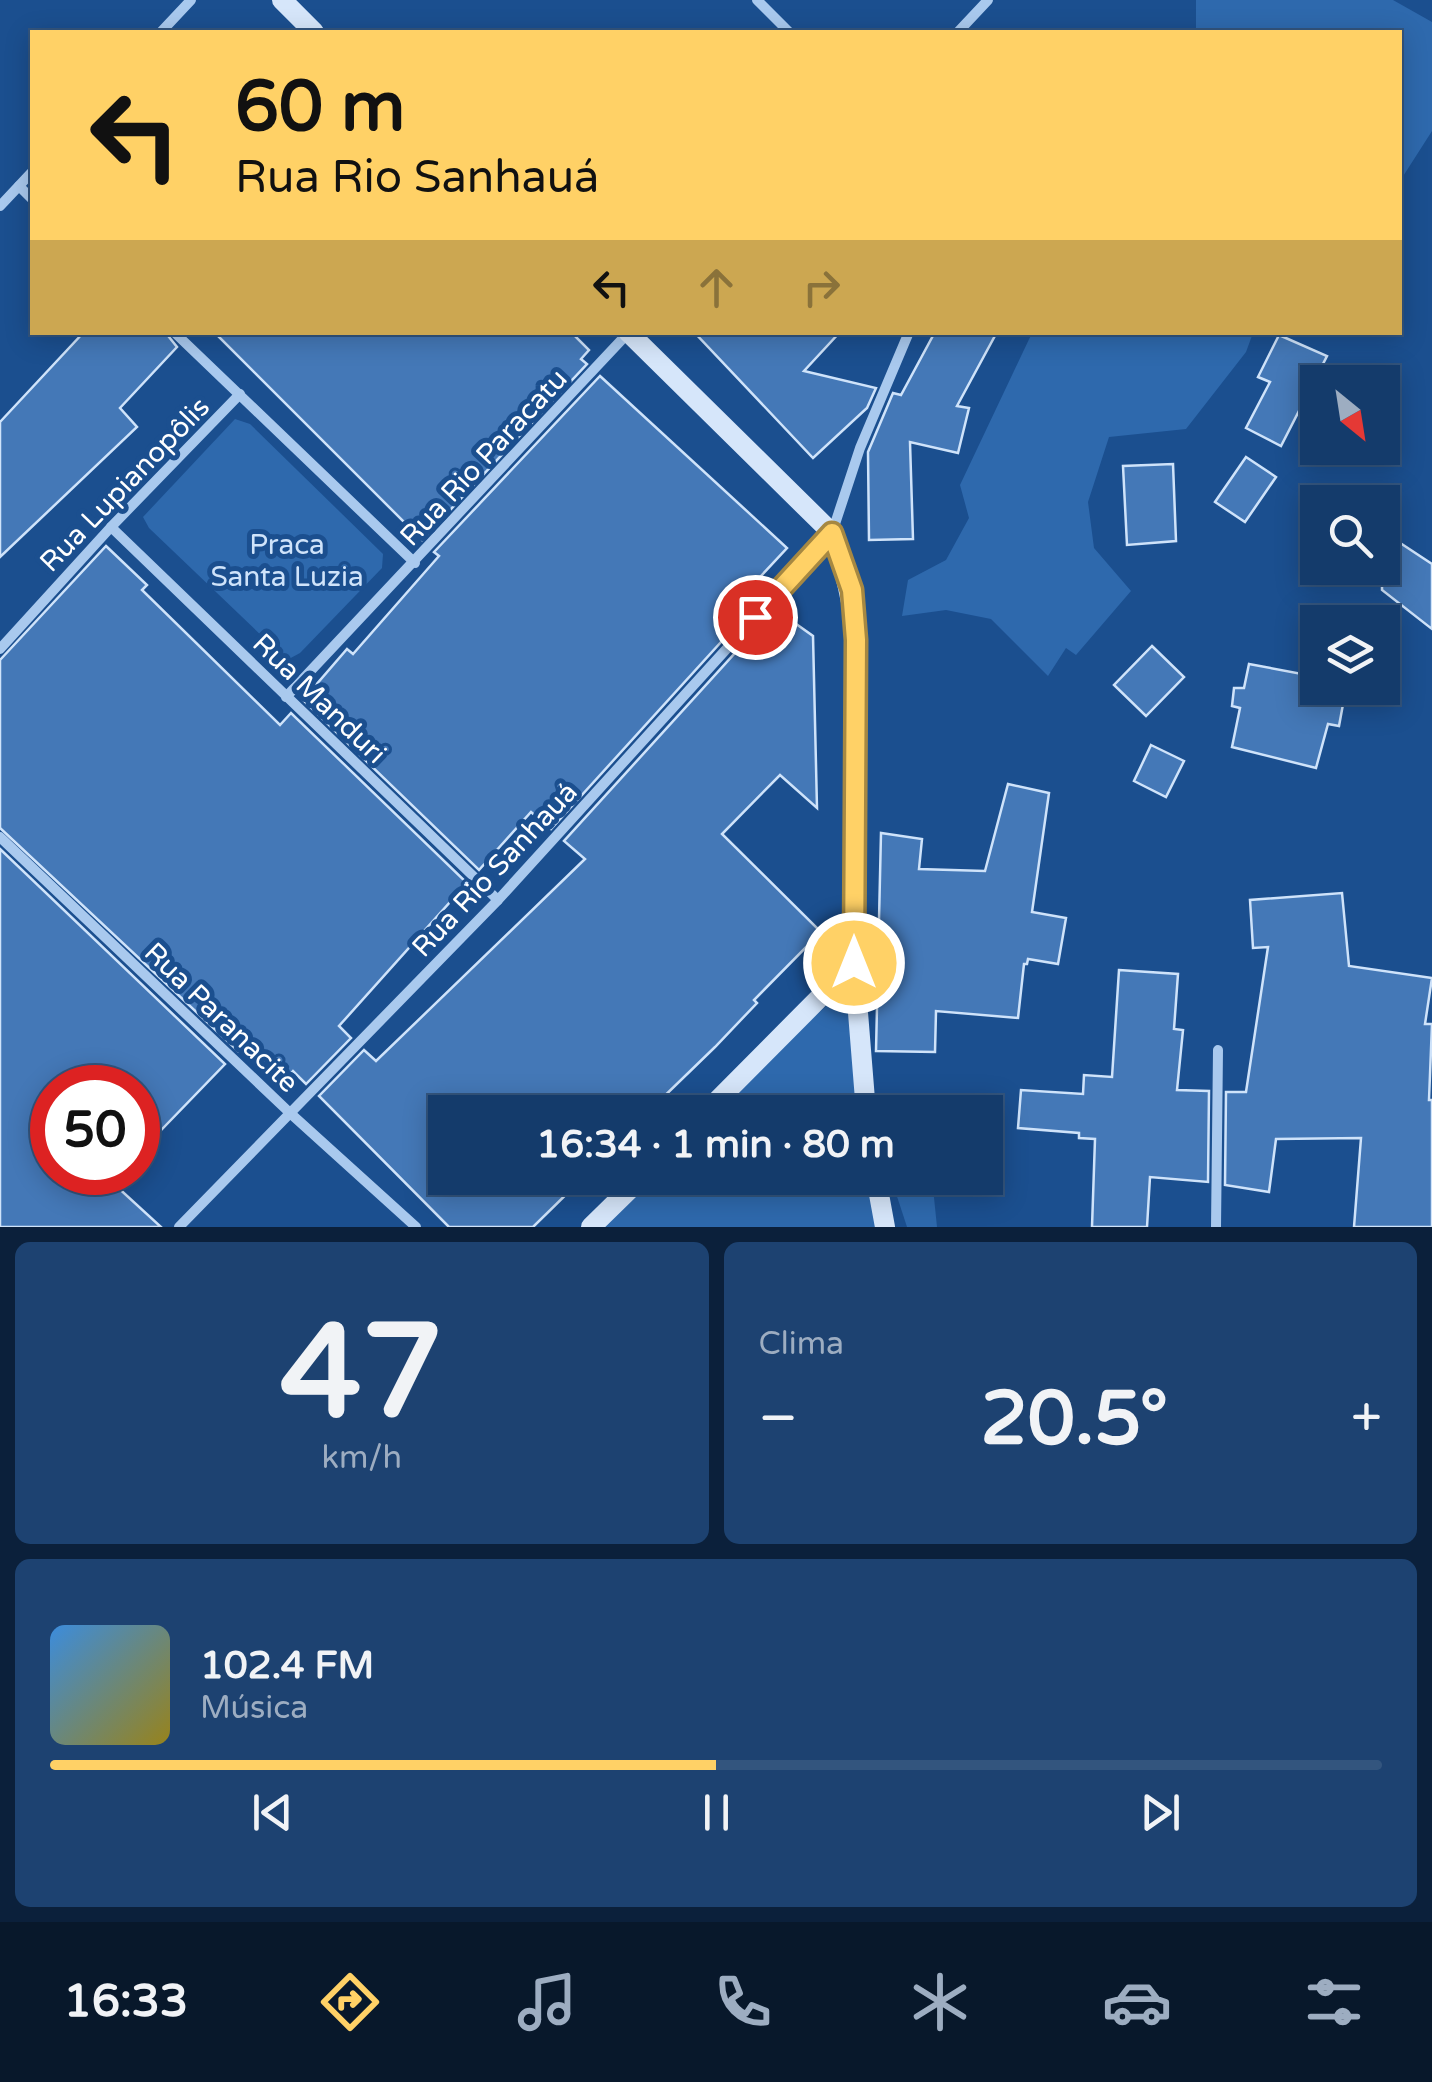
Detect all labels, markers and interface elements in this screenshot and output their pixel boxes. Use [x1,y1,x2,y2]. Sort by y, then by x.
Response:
text: 60 m [235,66,405,150]
icon: left [70,70,200,200]
text: Rua Rio Sanhauá [235,151,599,205]
icon: left [584,260,639,315]
icon: ahead [689,260,744,315]
icon: right [794,260,849,315]
street label: Rua Rio Paracatu [393,362,574,553]
north arrow [1300,365,1400,465]
map controls [1300,365,1400,705]
street label: Rua Lupianopôlis [33,390,217,579]
button: search [1300,485,1400,585]
park label: Praca Santa Luzia [210,528,364,594]
pin [713,575,798,660]
icon: arrive [728,590,783,645]
button: layers [1300,605,1400,705]
street label: Rua Manduri [246,627,393,771]
street label: Rua Rio Sanhauá [405,775,584,964]
position arrow [802,911,906,1015]
street label: Rua Paranacite [137,936,306,1100]
speed limit sign: 50 [30,1065,160,1195]
text: 16:34 · 1 min · 80 m [536,1122,895,1168]
text: 47 [280,1296,443,1452]
text: Clima [759,1325,844,1363]
text: 20.5° [981,1374,1168,1464]
text: − [759,1386,798,1452]
text: + [1351,1386,1382,1452]
text: km/h [322,1439,402,1477]
text: 102.4 FM [200,1643,374,1689]
text: Música [200,1689,308,1727]
icon: previous [245,1785,300,1840]
icon: pause [689,1785,744,1840]
icon: next [1133,1785,1188,1840]
icon: directions [315,1967,385,2037]
icon: music [512,1967,582,2037]
icon: phone [708,1967,778,2037]
icon: climate [905,1967,975,2037]
icon: car [1102,1967,1172,2037]
icon: filters [1299,1967,1369,2037]
text: 16:33 [63,1975,188,2029]

